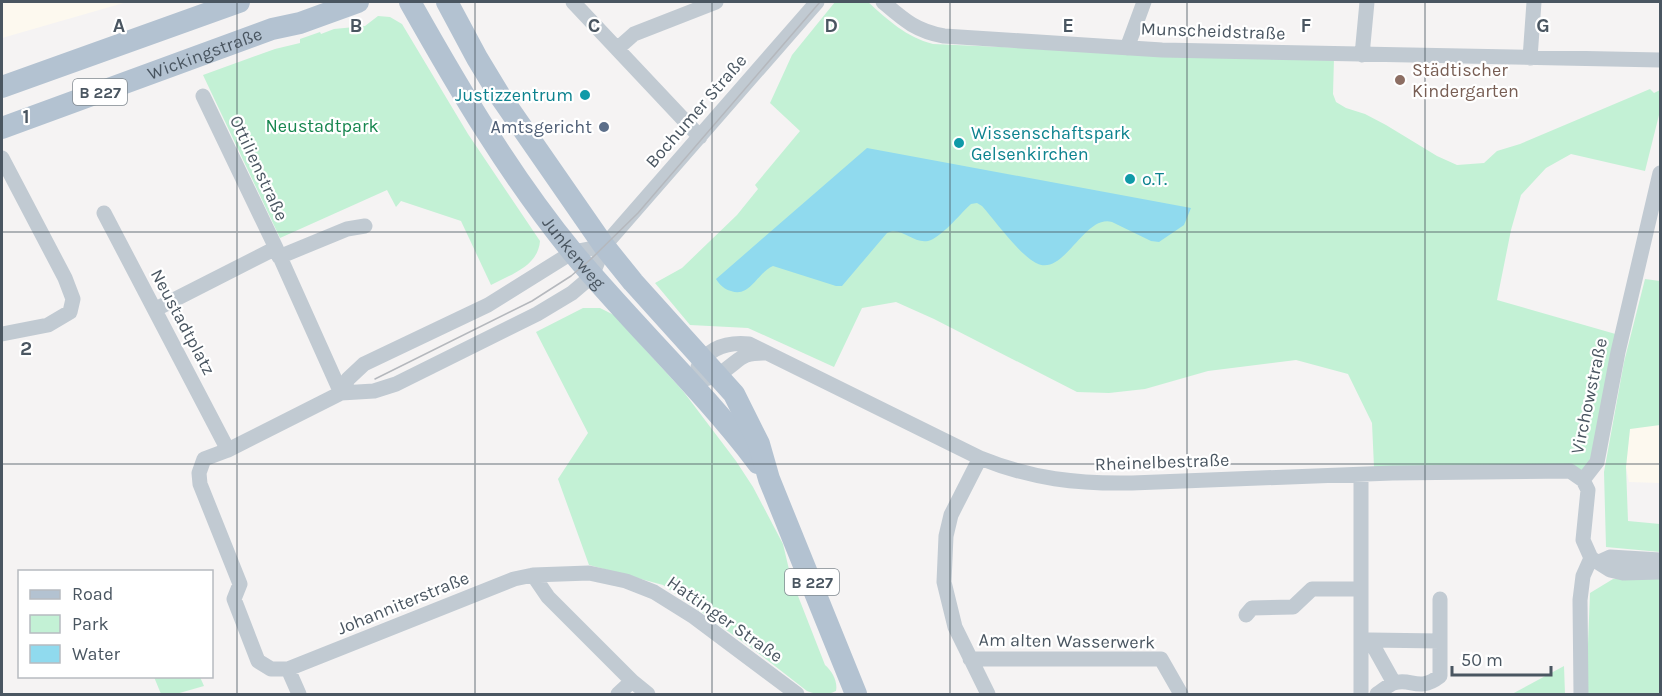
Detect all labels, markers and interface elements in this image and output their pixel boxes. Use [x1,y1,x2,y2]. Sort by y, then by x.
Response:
text: A [113,14,126,37]
text: B [350,14,362,37]
text: C [588,14,600,37]
text: D [824,14,838,37]
text: E [1062,14,1074,37]
text: F [1301,14,1312,37]
text: G [1536,14,1550,37]
street label: Munscheidstraße [1140,17,1286,45]
street label: Wickingstraße [145,23,265,85]
street label: Bochumer Straße [641,50,751,172]
place label: Städtischer Kindergarten [1412,59,1519,102]
marker: Städtischer Kindergarten [1393,73,1407,87]
road number: B 227 [73,79,127,105]
place label: Justizzentrum [455,84,573,106]
marker: Justizzentrum [578,88,592,102]
text: 1 [22,105,30,128]
street label: Ottilienstraße [225,112,293,224]
park label: Neustadtpark [265,115,379,137]
place label: Amtsgericht [490,116,592,138]
marker: Amtsgericht [597,120,611,134]
place label: Wissenschaftspark Gelsenkirchen [971,122,1130,165]
marker: Wissenschaftspark Gelsenkirchen [952,136,966,150]
place label: o.T. [1142,168,1167,190]
marker: o.T. [1123,172,1137,186]
street label: Junkerweg [538,212,610,294]
street label: Neustadtplatz [146,265,220,379]
street label: Virchowstraße [1566,336,1612,456]
text: 2 [20,337,32,360]
street label: Rheinelbestraße [1094,449,1230,475]
street label: Johanniterstraße [334,566,472,640]
road number: B 227 [785,569,839,595]
legend [18,570,213,678]
street label: Hattinger Straße [663,571,787,667]
text: Road [72,583,113,605]
text: Park [72,613,109,635]
street label: Am alten Wasserwerk [979,628,1155,654]
scale bar [1452,639,1551,677]
text: Water [72,643,120,665]
text: 50 m [1461,649,1503,671]

